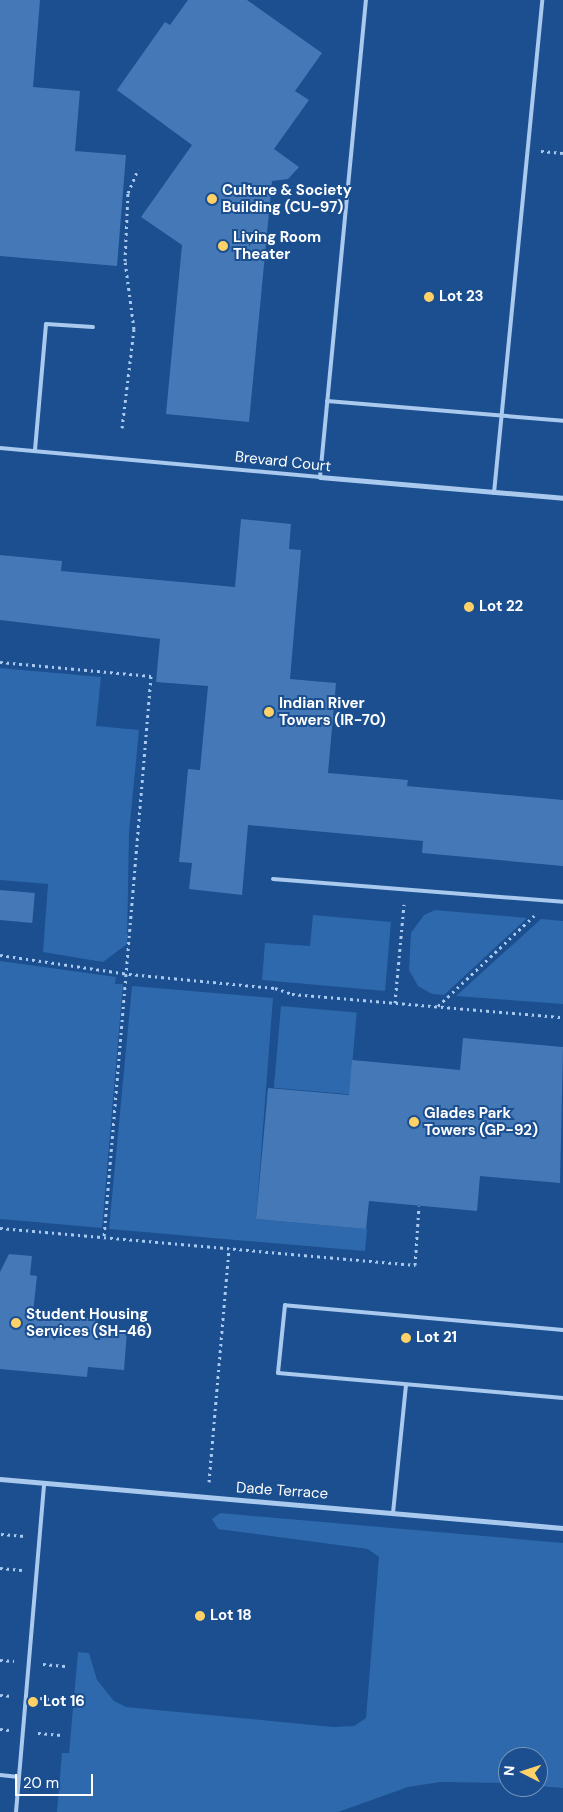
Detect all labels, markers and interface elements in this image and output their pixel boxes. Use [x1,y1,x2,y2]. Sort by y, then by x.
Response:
place label: Culture & Society Building (CU-97) [222,181,352,216]
marker: Culture & Society Building (CU-97) [206,193,218,205]
place label: Living Room Theater [233,228,321,263]
marker: Living Room Theater [217,240,229,252]
place label: Lot 23 [439,288,484,306]
marker: Lot 23 [423,291,435,303]
street label: Brevard Court [234,448,332,476]
place label: Lot 22 [479,598,523,616]
marker: Lot 22 [463,601,475,613]
place label: Indian River Towers (IR-70) [279,694,386,729]
marker: Indian River Towers (IR-70) [263,706,275,718]
place label: Glades Park Towers (GP-92) [424,1104,538,1139]
marker: Glades Park Towers (GP-92) [408,1116,420,1128]
place label: Student Housing Services (SH-46) [26,1305,152,1340]
marker: Student Housing Services (SH-46) [10,1317,22,1329]
place label: Lot 21 [416,1329,457,1347]
marker: Lot 21 [400,1332,412,1344]
street label: Dade Terrace [235,1479,329,1503]
place label: Lot 18 [210,1607,252,1625]
marker: Lot 18 [194,1610,206,1622]
place label: Lot 16 [43,1693,85,1711]
marker: Lot 16 [27,1696,39,1708]
north arrow [498,1747,548,1797]
scale bar [18,1764,95,1796]
text: N [500,1765,518,1777]
text: 20 m [23,1773,59,1793]

